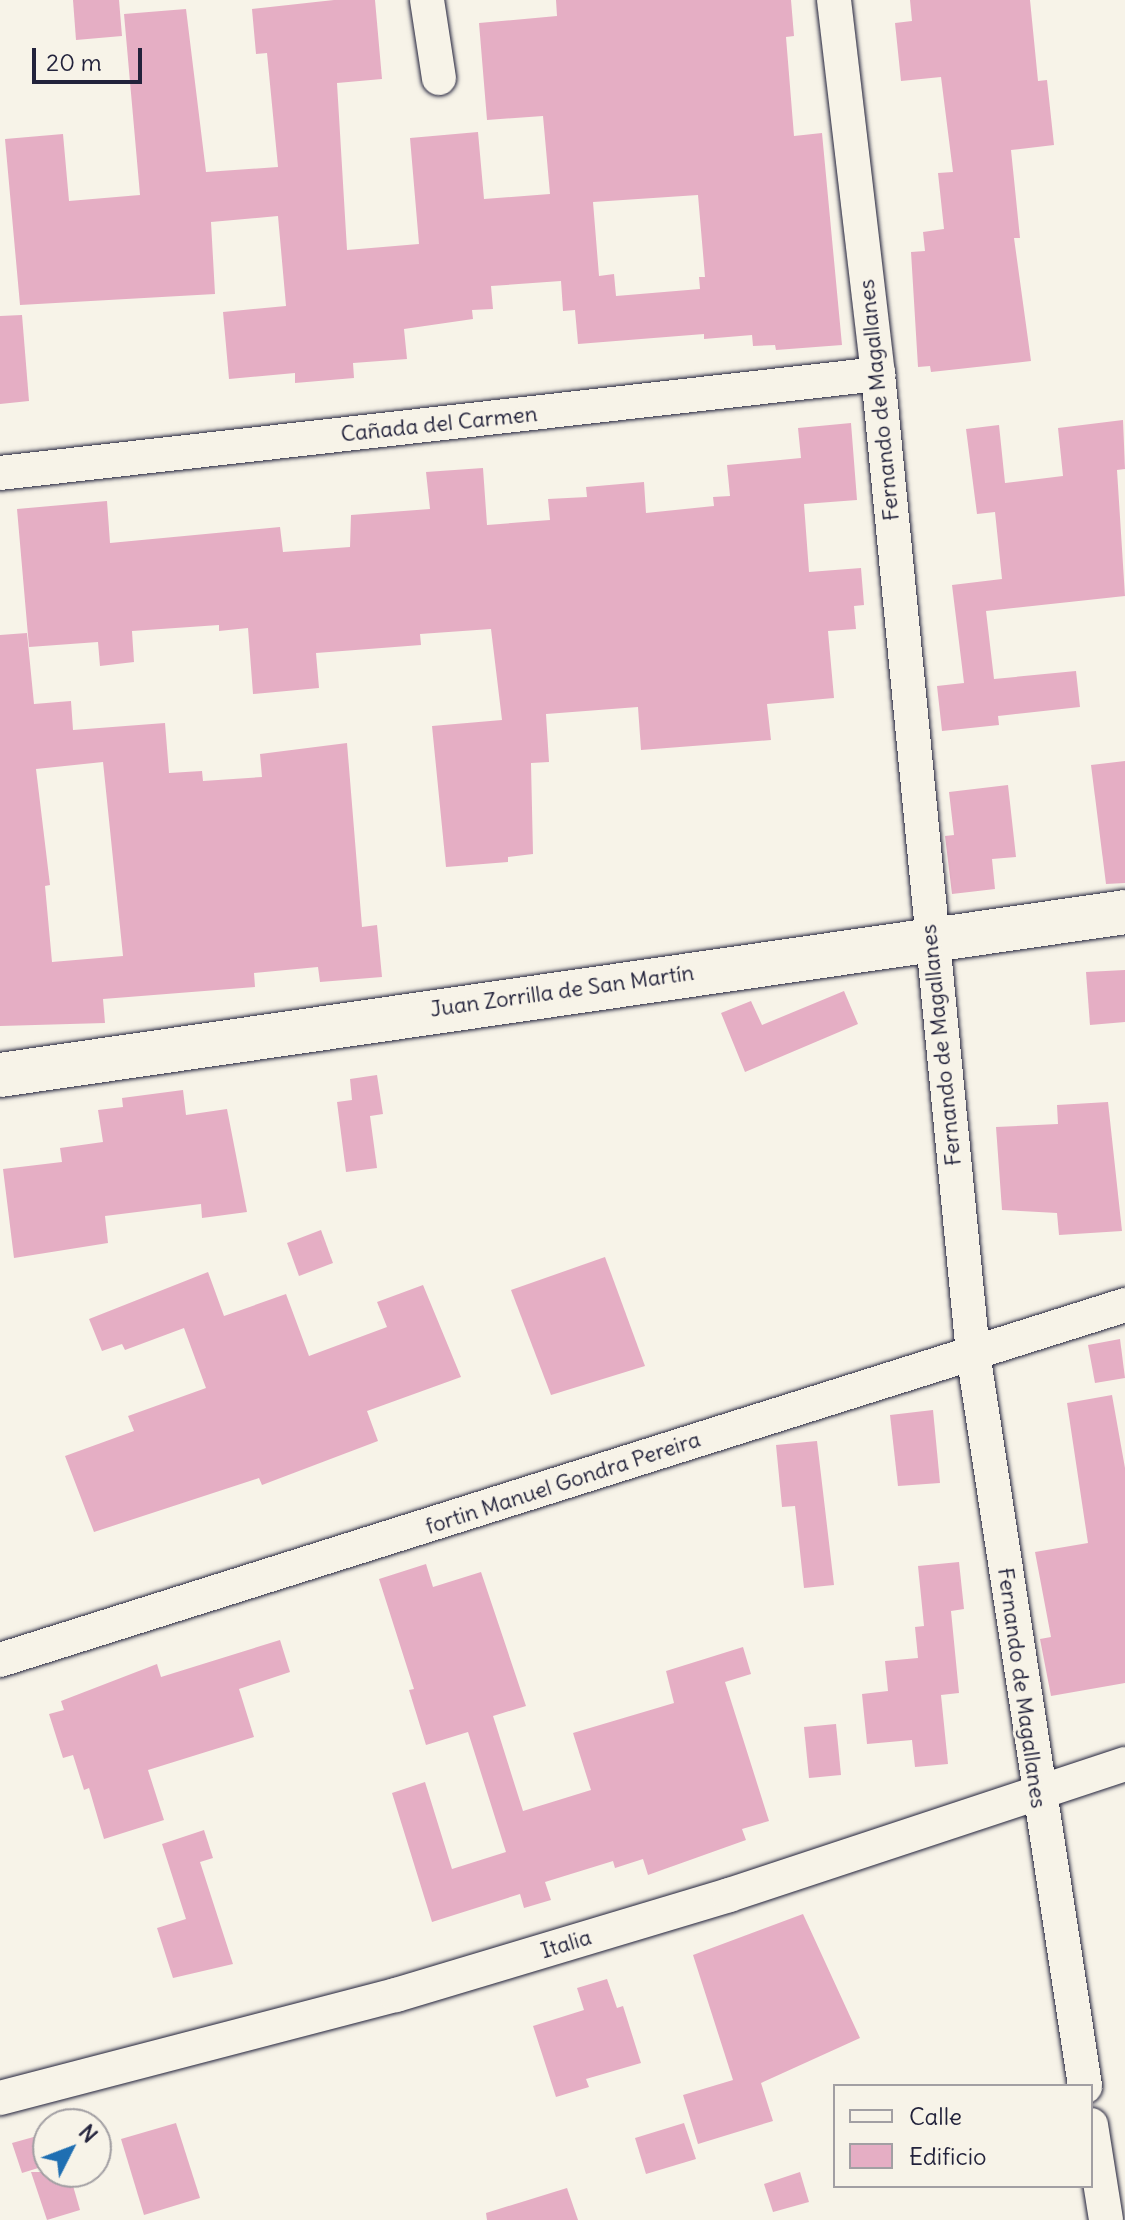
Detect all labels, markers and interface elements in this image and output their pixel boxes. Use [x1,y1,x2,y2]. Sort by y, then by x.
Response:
scale bar [36,32,146,82]
text: 20 m [46,47,102,77]
street label: Fernando de Magallanes [853,278,905,522]
street label: Cañada del Carmen [339,401,539,447]
street label: Fernando de Magallanes [915,923,967,1167]
street label: Juan Zorrilla de San Martín [428,959,696,1023]
street label: fortin Manuel Gondra Pereira [422,1426,704,1540]
street label: Fernando de Magallanes [992,1566,1052,1810]
street label: Italia [538,1924,594,1964]
legend [833,2084,1093,2188]
text: Calle [909,2101,962,2131]
north arrow [32,2108,112,2188]
text: N [73,2118,104,2148]
text: Edificio [909,2141,987,2171]

